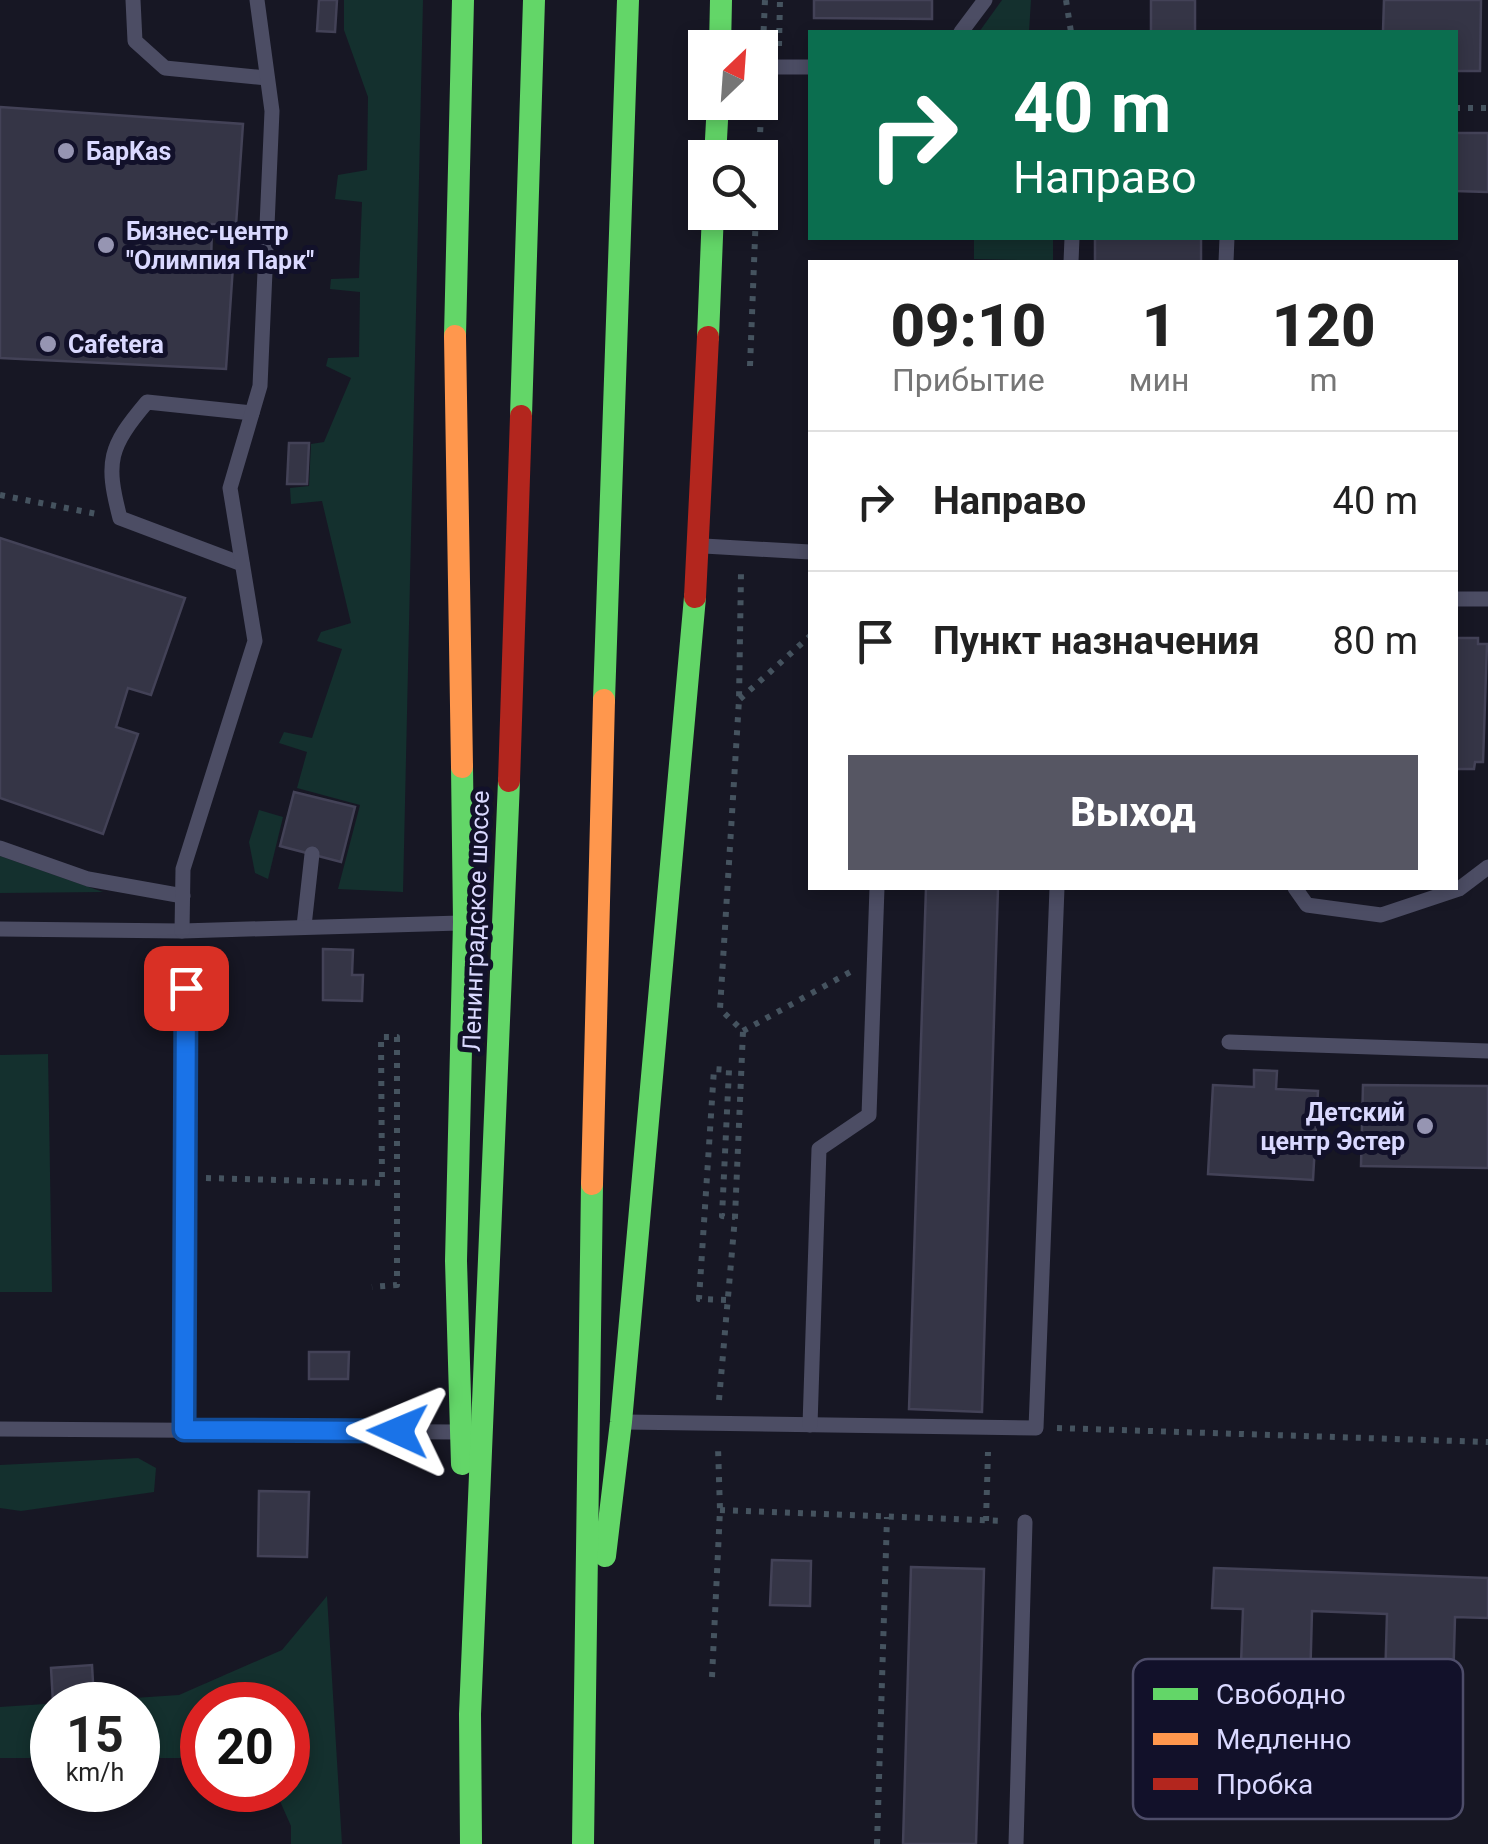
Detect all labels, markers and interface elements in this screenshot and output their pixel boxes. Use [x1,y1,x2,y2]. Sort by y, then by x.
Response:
north arrow [688,30,778,120]
map controls [688,30,778,230]
text: 40 m [1013,67,1171,149]
icon: right [848,70,978,200]
place label: БарKas [86,137,171,166]
marker: БарKas [55,140,77,162]
button: search [688,140,778,230]
text: Направо [1013,151,1197,204]
place label: Бизнес-центр "Олимпия Парк" [126,217,314,275]
marker: Бизнес-центр "Олимпия Парк" [95,234,117,256]
text: 09:10 [890,290,1046,361]
text: 1 [1142,290,1176,361]
text: 120 [1272,290,1376,361]
place label: Cafetera [68,330,164,359]
marker: Cafetera [37,333,59,355]
text: Прибытие [892,361,1045,399]
text: мин [1129,361,1189,399]
text: m [1310,361,1338,399]
icon: right [848,474,903,529]
text: Направо [933,479,1086,523]
text: 40 m [1333,479,1418,523]
icon: arrive [848,614,903,669]
text: Пункт назначения [933,619,1260,663]
text: 80 m [1333,619,1418,663]
button: Выход [848,755,1418,870]
street label: Ленинградское шоссе [457,790,495,1052]
pin [144,946,229,1031]
icon: arrive [159,961,214,1016]
place label: Детский центр Эстер [1260,1098,1405,1156]
marker: Детский центр Эстер [1414,1115,1436,1137]
position arrow [346,1379,450,1483]
legend [1133,1659,1463,1819]
text: Свободно [1216,1678,1346,1711]
speed limit sign: 20 [180,1682,310,1812]
text: 15 [66,1706,124,1764]
text: Медленно [1216,1723,1352,1756]
text: km/h [66,1758,124,1787]
text: Пробка [1216,1768,1313,1801]

